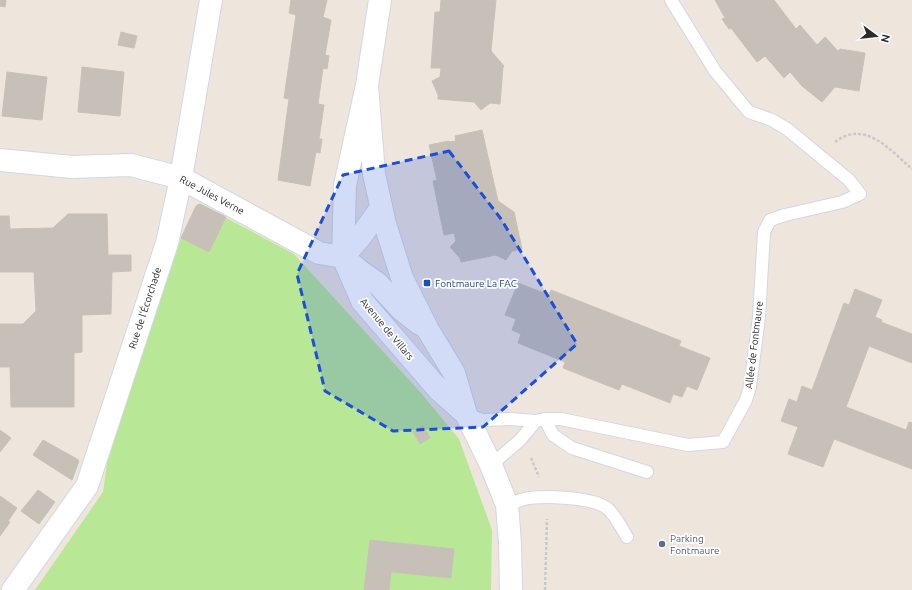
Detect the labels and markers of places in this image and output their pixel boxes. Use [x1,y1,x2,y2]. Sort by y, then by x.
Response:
marker: Fontmaure La FAC [422,278,432,288]
place label: Fontmaure La FAC [435,278,517,289]
place label: Parking Fontmaure [670,533,720,556]
marker: Parking Fontmaure [657,539,667,549]

